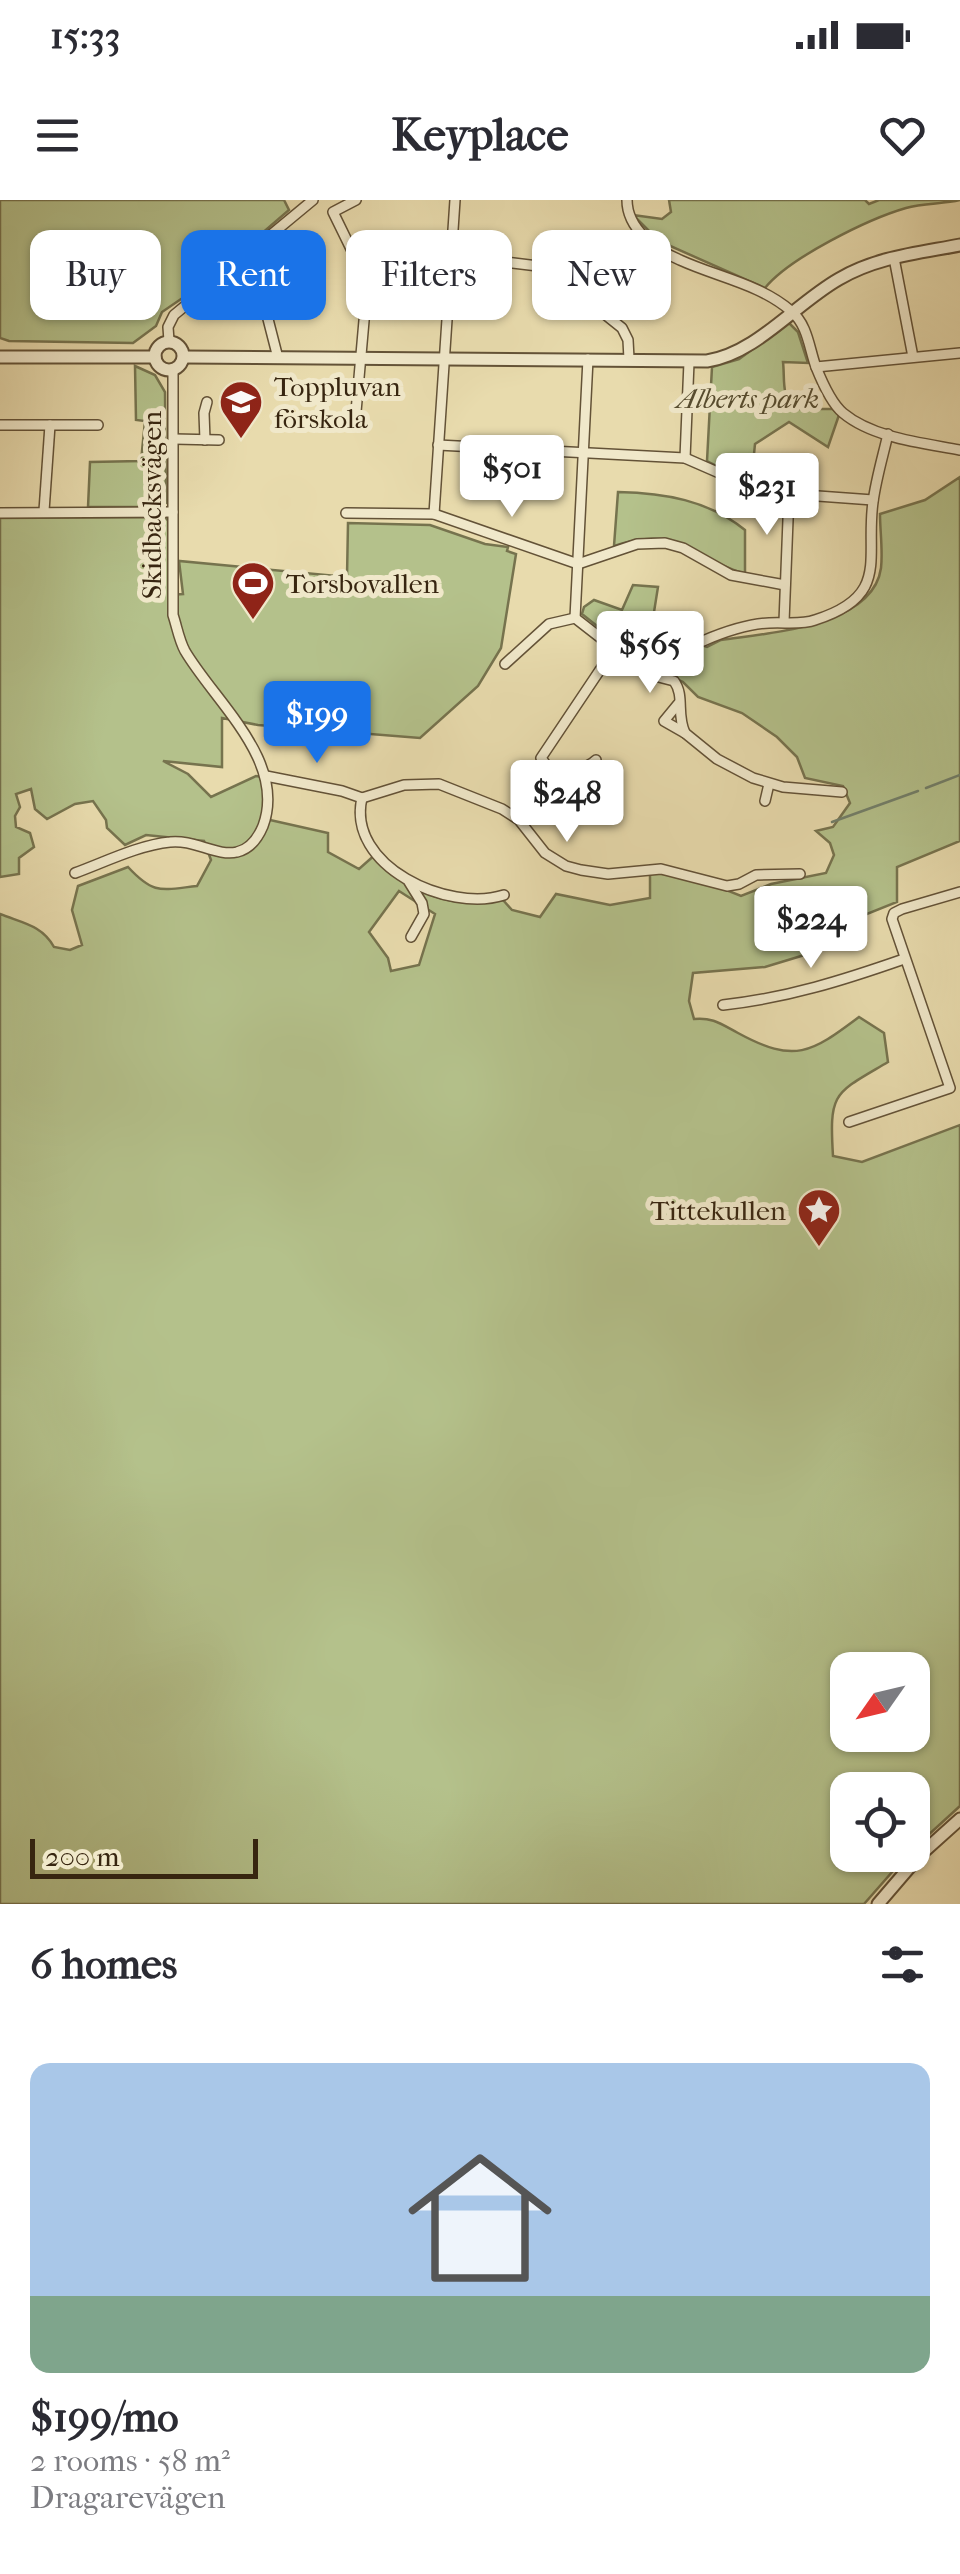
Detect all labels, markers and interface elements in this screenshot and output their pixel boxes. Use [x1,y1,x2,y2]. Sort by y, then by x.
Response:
text: 15:33 [50,13,120,58]
icon: menu [30,108,85,163]
icon: heart [875,108,930,163]
text: Keyplace [392,109,568,162]
chip: Buy [30,230,161,320]
chip: Rent [181,230,326,320]
chip: Filters [346,230,512,320]
chip: New [532,230,671,320]
place label: Toppluvan förskola [274,370,401,435]
school or university icon: Toppluvan förskola [218,379,264,440]
park label: Alberts park [674,382,819,415]
street label: Skidbacksvägen [135,411,168,599]
pin: $501 [453,435,571,520]
text: $501 [482,449,542,486]
pin: $231 [708,453,826,538]
text: $231 [738,467,796,504]
sports icon: Torsbovallen [230,560,276,621]
place label: Torsbovallen [286,567,439,600]
pin: $565 [591,611,709,696]
text: $565 [619,625,681,662]
pin: $199 [258,681,376,766]
text: $199 [286,695,348,732]
pin: $248 [508,760,626,845]
text: $248 [532,774,602,811]
pin: $224 [752,886,870,971]
text: $224 [776,900,846,937]
place icon: Tittekullen [796,1187,842,1248]
place label: Tittekullen [650,1194,786,1227]
north arrow [830,1652,930,1752]
map controls [830,1652,930,1872]
button: locate [830,1772,930,1872]
scale bar [30,1834,258,1878]
text: 200 m [45,1840,120,1873]
icon: filters [875,1937,930,1992]
text: 6 homes [30,1940,177,1989]
icon: home [390,2128,570,2308]
text: $199/mo [30,2393,178,2442]
text: 2 rooms · 58 m² [30,2442,230,2479]
text: Dragarevägen [30,2479,226,2516]

